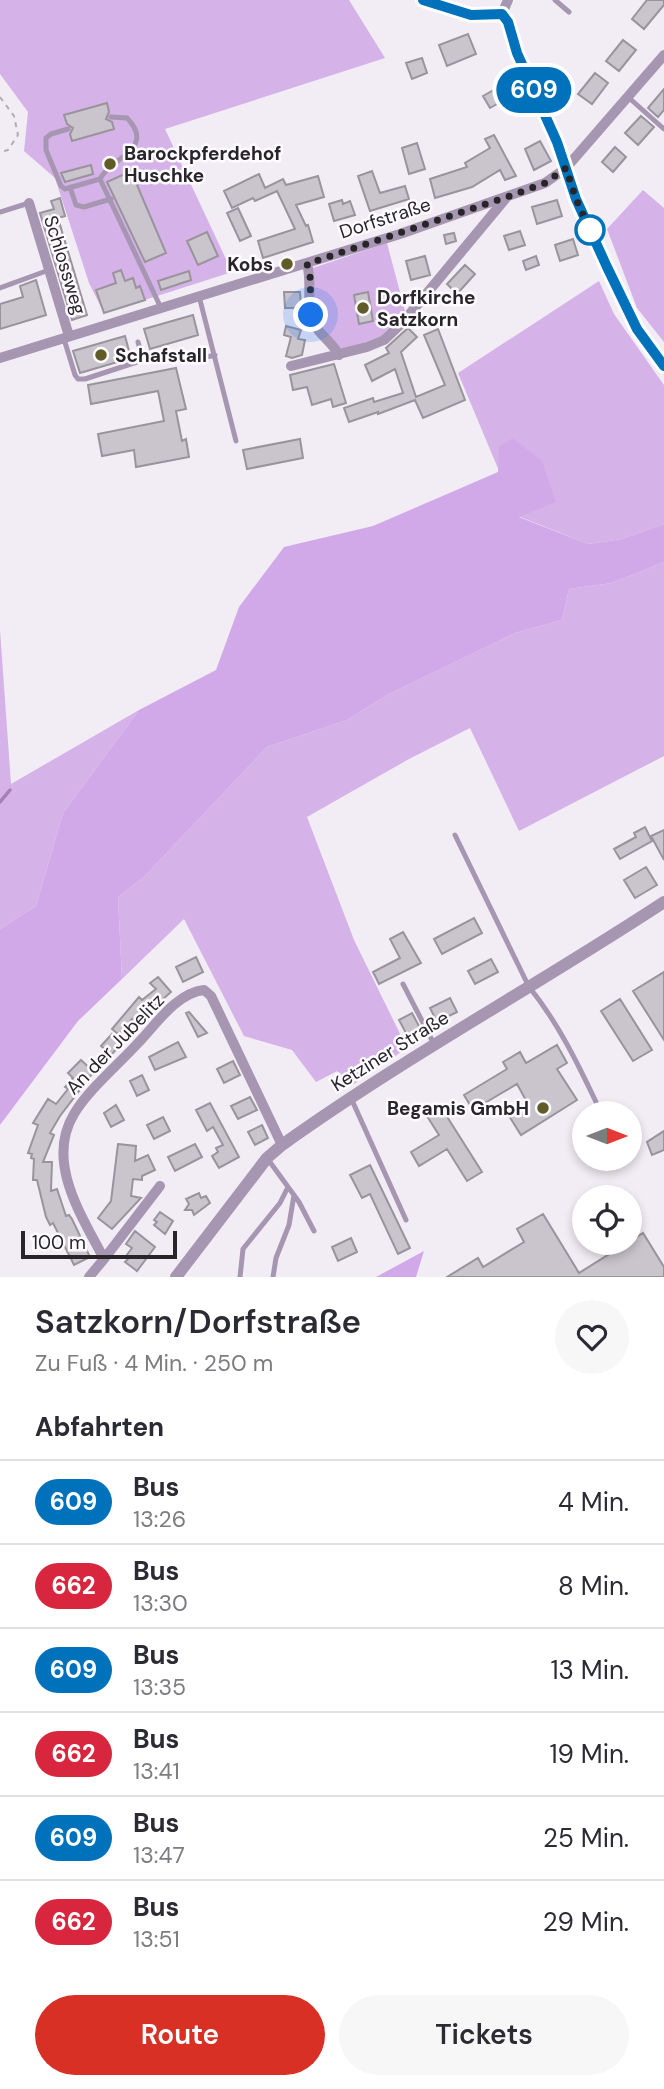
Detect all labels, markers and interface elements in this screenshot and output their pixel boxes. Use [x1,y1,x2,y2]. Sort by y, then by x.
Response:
line badge: 609 [494,67,574,113]
text: 609 [510,74,558,105]
place label: Barockpferdehof Huschke [124,141,281,188]
marker: Barockpferdehof Huschke [102,156,118,172]
street label: Dorfstraße [336,192,434,244]
street label: Schlossweg [38,212,92,318]
unlabelled marker [575,215,605,245]
place label: Kobs [227,252,273,277]
marker: Kobs [279,256,295,272]
place label: Dorfkirche Satzkorn [377,285,475,332]
your location [293,297,328,332]
marker: Dorfkirche Satzkorn [355,300,371,316]
place label: Schafstall [115,343,207,368]
marker: Schafstall [93,347,109,363]
street label: An der Jubelitz [60,988,170,1100]
street label: Ketziner Straße [326,1005,454,1097]
place label: Begamis GmbH [387,1096,529,1121]
marker: Begamis GmbH [535,1100,551,1116]
north arrow [572,1101,642,1171]
map controls [572,1101,642,1255]
button: locate [572,1185,642,1255]
scale bar [21,1228,177,1260]
text: 100 m [32,1230,86,1255]
text: Satzkorn/Dorfstraße [35,1300,361,1343]
button: heart [555,1300,629,1374]
text: Zu Fuß · 4 Min. · 250 m [35,1348,273,1378]
text: Abfahrten [35,1410,164,1444]
text: Bus [133,1470,179,1504]
text: 4 Min. [558,1485,629,1519]
text: 609 [50,1486,97,1517]
text: 13:26 [133,1504,186,1534]
text: Bus [133,1554,179,1588]
text: 8 Min. [558,1569,629,1603]
text: 662 [51,1570,96,1601]
text: 13:30 [133,1588,188,1618]
text: Bus [133,1638,179,1672]
text: 13 Min. [550,1653,629,1687]
text: 609 [50,1654,97,1685]
text: 13:35 [133,1672,186,1702]
text: Bus [133,1722,179,1756]
text: 19 Min. [549,1737,629,1771]
text: 662 [51,1738,96,1769]
text: 13:41 [133,1756,180,1786]
text: Bus [133,1806,179,1840]
text: 25 Min. [543,1821,629,1855]
text: 609 [50,1822,97,1853]
text: 13:47 [133,1840,185,1870]
text: Bus [133,1890,179,1924]
text: 29 Min. [543,1905,629,1939]
text: 662 [51,1906,96,1937]
text: 13:51 [133,1924,180,1954]
button: Route [35,1995,325,2075]
button: Tickets [339,1995,629,2075]

